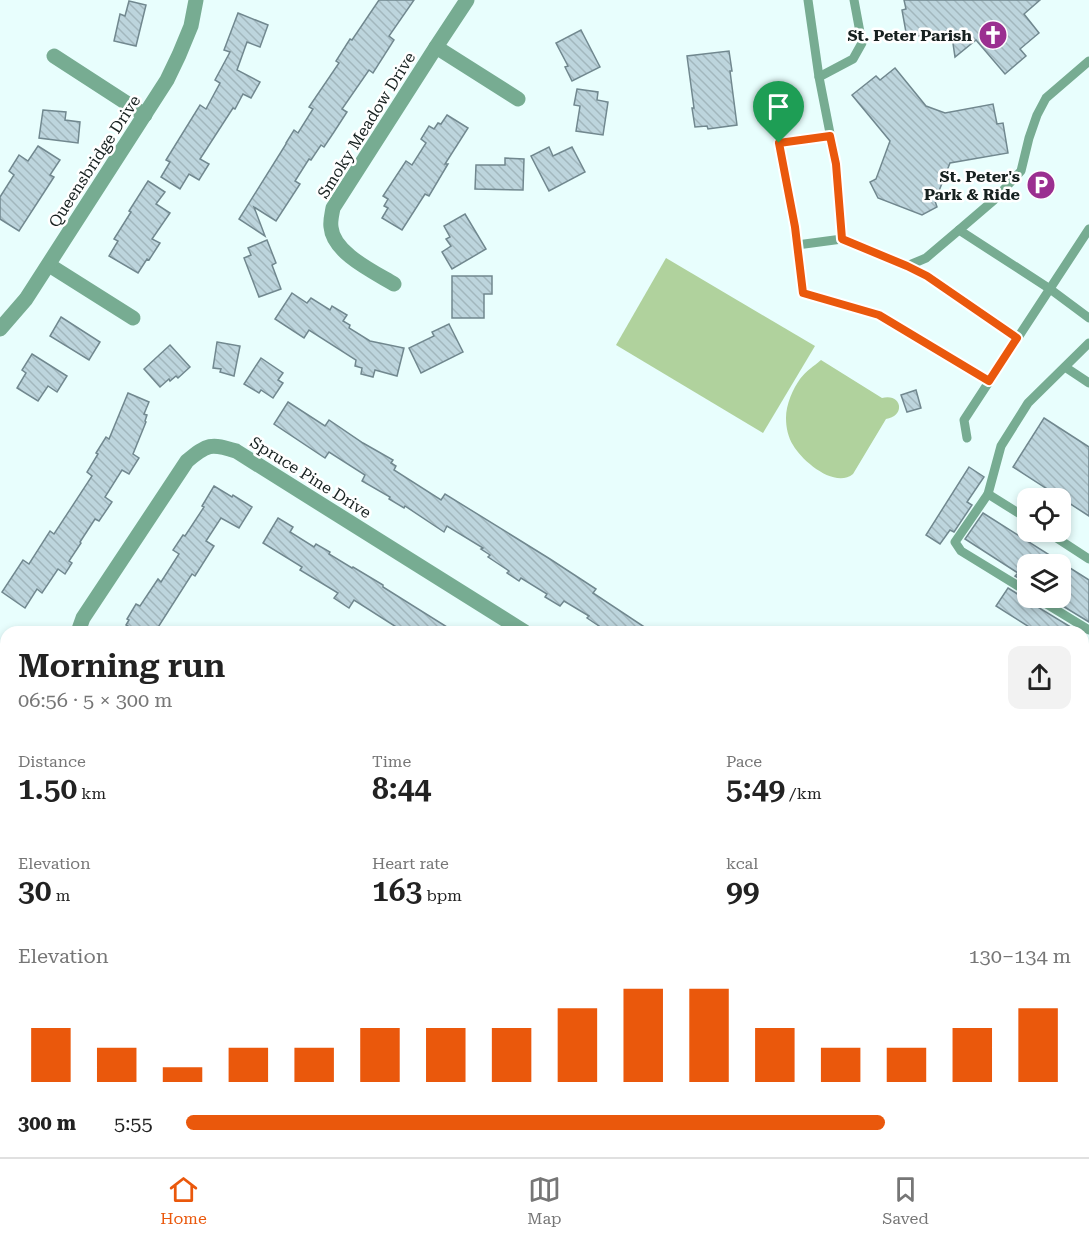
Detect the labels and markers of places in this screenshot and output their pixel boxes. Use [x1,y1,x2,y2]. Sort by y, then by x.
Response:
church icon: St. Peter Parish [977,19,1009,51]
place label: St. Peter Parish [847,26,972,45]
pin [753,81,804,143]
place label: St. Peter's Park & Ride [924,167,1020,204]
parking icon: St. Peter's Park & Ride [1025,169,1057,201]

